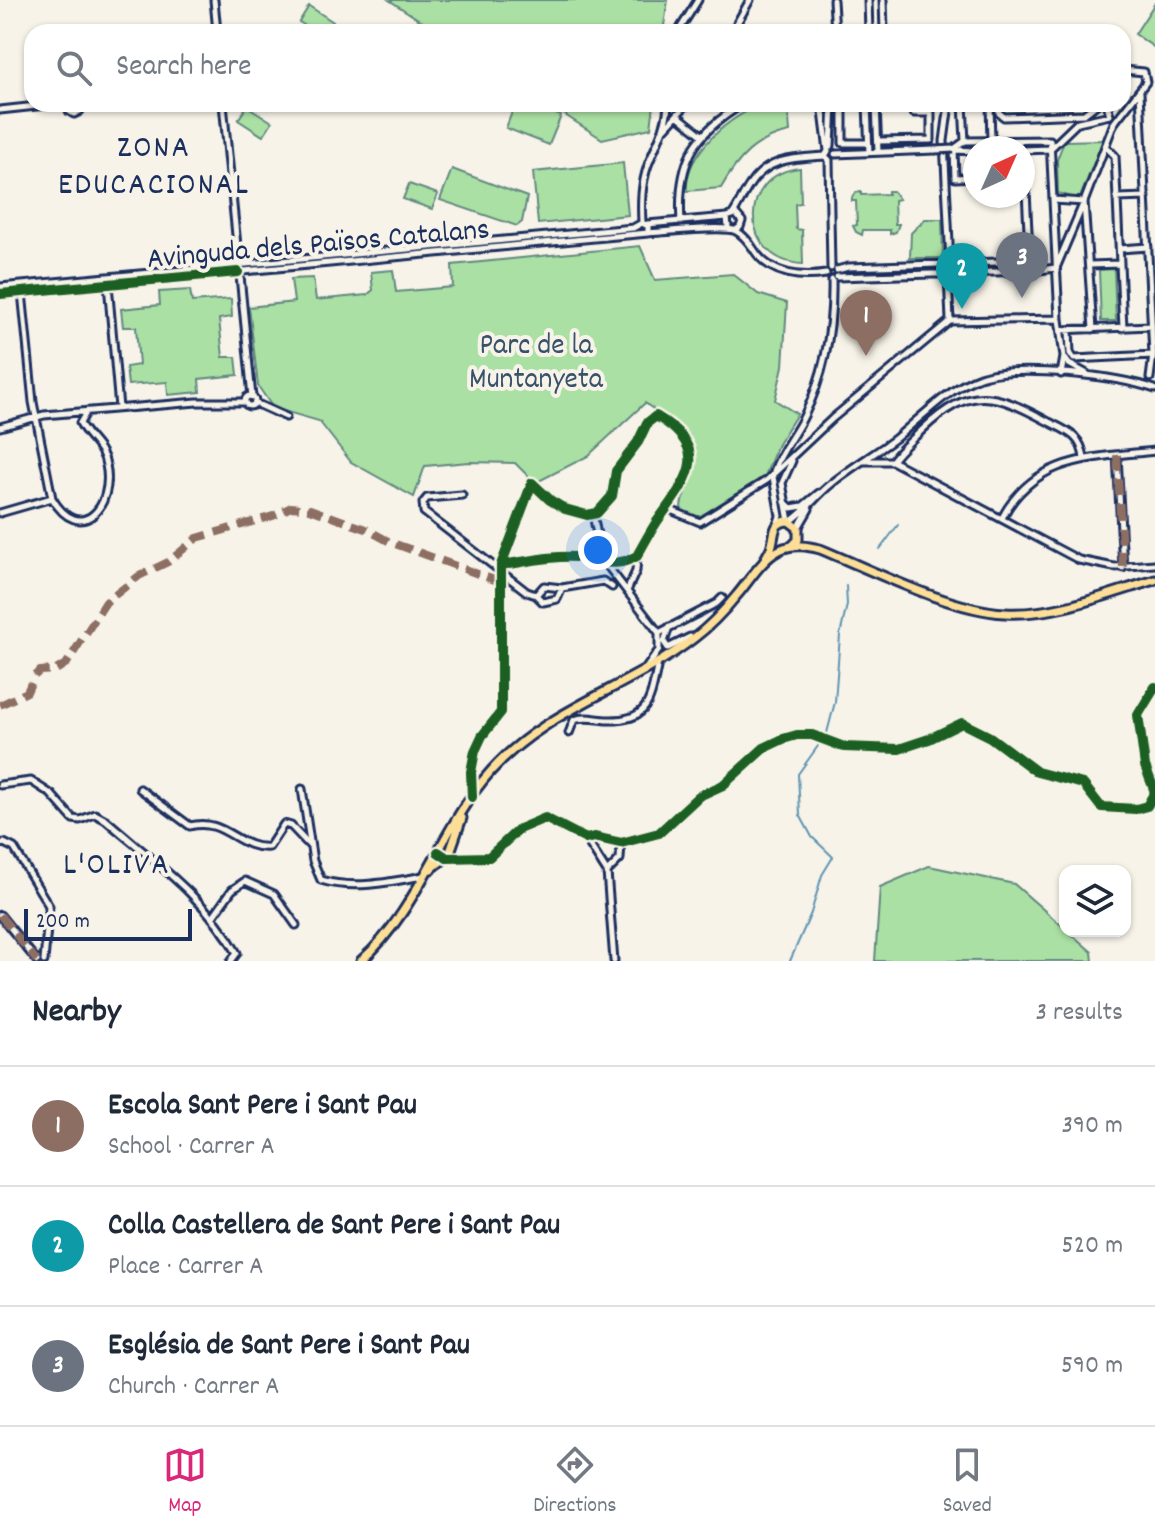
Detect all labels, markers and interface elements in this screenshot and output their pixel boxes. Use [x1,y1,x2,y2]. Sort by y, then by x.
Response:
search box [24,24,1131,112]
icon: search [52,46,96,90]
text: Search here [116,47,252,90]
district label: ZONA EDUCACIONAL [58,127,250,210]
north arrow [963,136,1035,208]
street label: Avinguda dels Països Catalans [145,210,491,283]
pin: 3 [996,232,1048,298]
pin: 2 [936,243,988,309]
pin: 1 [840,290,892,356]
park label: Parc de la Muntanyeta [469,326,604,403]
your location [578,530,618,570]
district label: L'OLIVA [63,844,171,890]
map controls [1059,865,1131,937]
button: layers [1059,865,1131,937]
scale bar [24,905,192,941]
text: 200 m [36,907,90,938]
text: Nearby [32,989,121,1038]
text: 3 results [1036,995,1123,1032]
text: Escola Sant Pere i Sant Pau [108,1086,417,1129]
text: 1 [55,1108,61,1145]
text: 390 m [1062,1108,1123,1145]
text: School · Carrer A [108,1129,275,1166]
text: Colla Castellera de Sant Pere i Sant Pau [108,1206,560,1249]
text: 2 [52,1228,64,1265]
text: 520 m [1062,1228,1123,1265]
text: Place · Carrer A [108,1249,264,1286]
text: Església de Sant Pere i Sant Pau [108,1326,470,1369]
text: 3 [52,1348,64,1385]
text: 590 m [1061,1348,1123,1385]
text: Church · Carrer A [108,1369,279,1406]
tab: Map [163,1443,207,1522]
tab: Directions [533,1443,617,1522]
tab: Saved [943,1443,992,1522]

